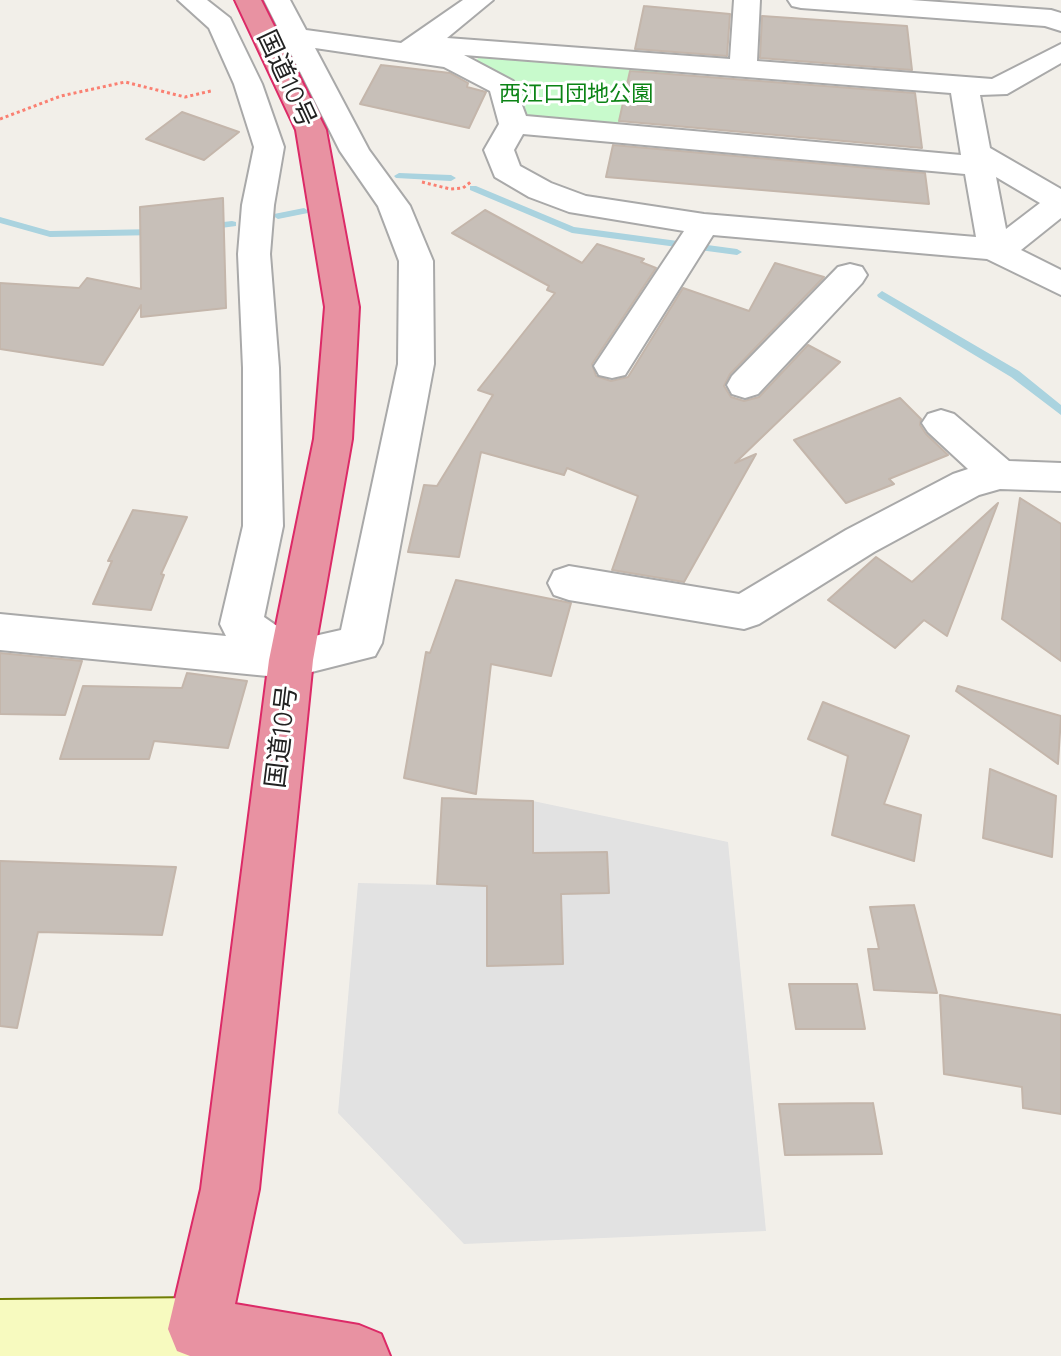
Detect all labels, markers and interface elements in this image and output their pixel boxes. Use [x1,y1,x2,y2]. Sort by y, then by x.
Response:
street label: 国道10号 [250,26,322,132]
park label: 西江口団地公園 [499,81,653,107]
street label: 国道10号 [260,684,304,790]

